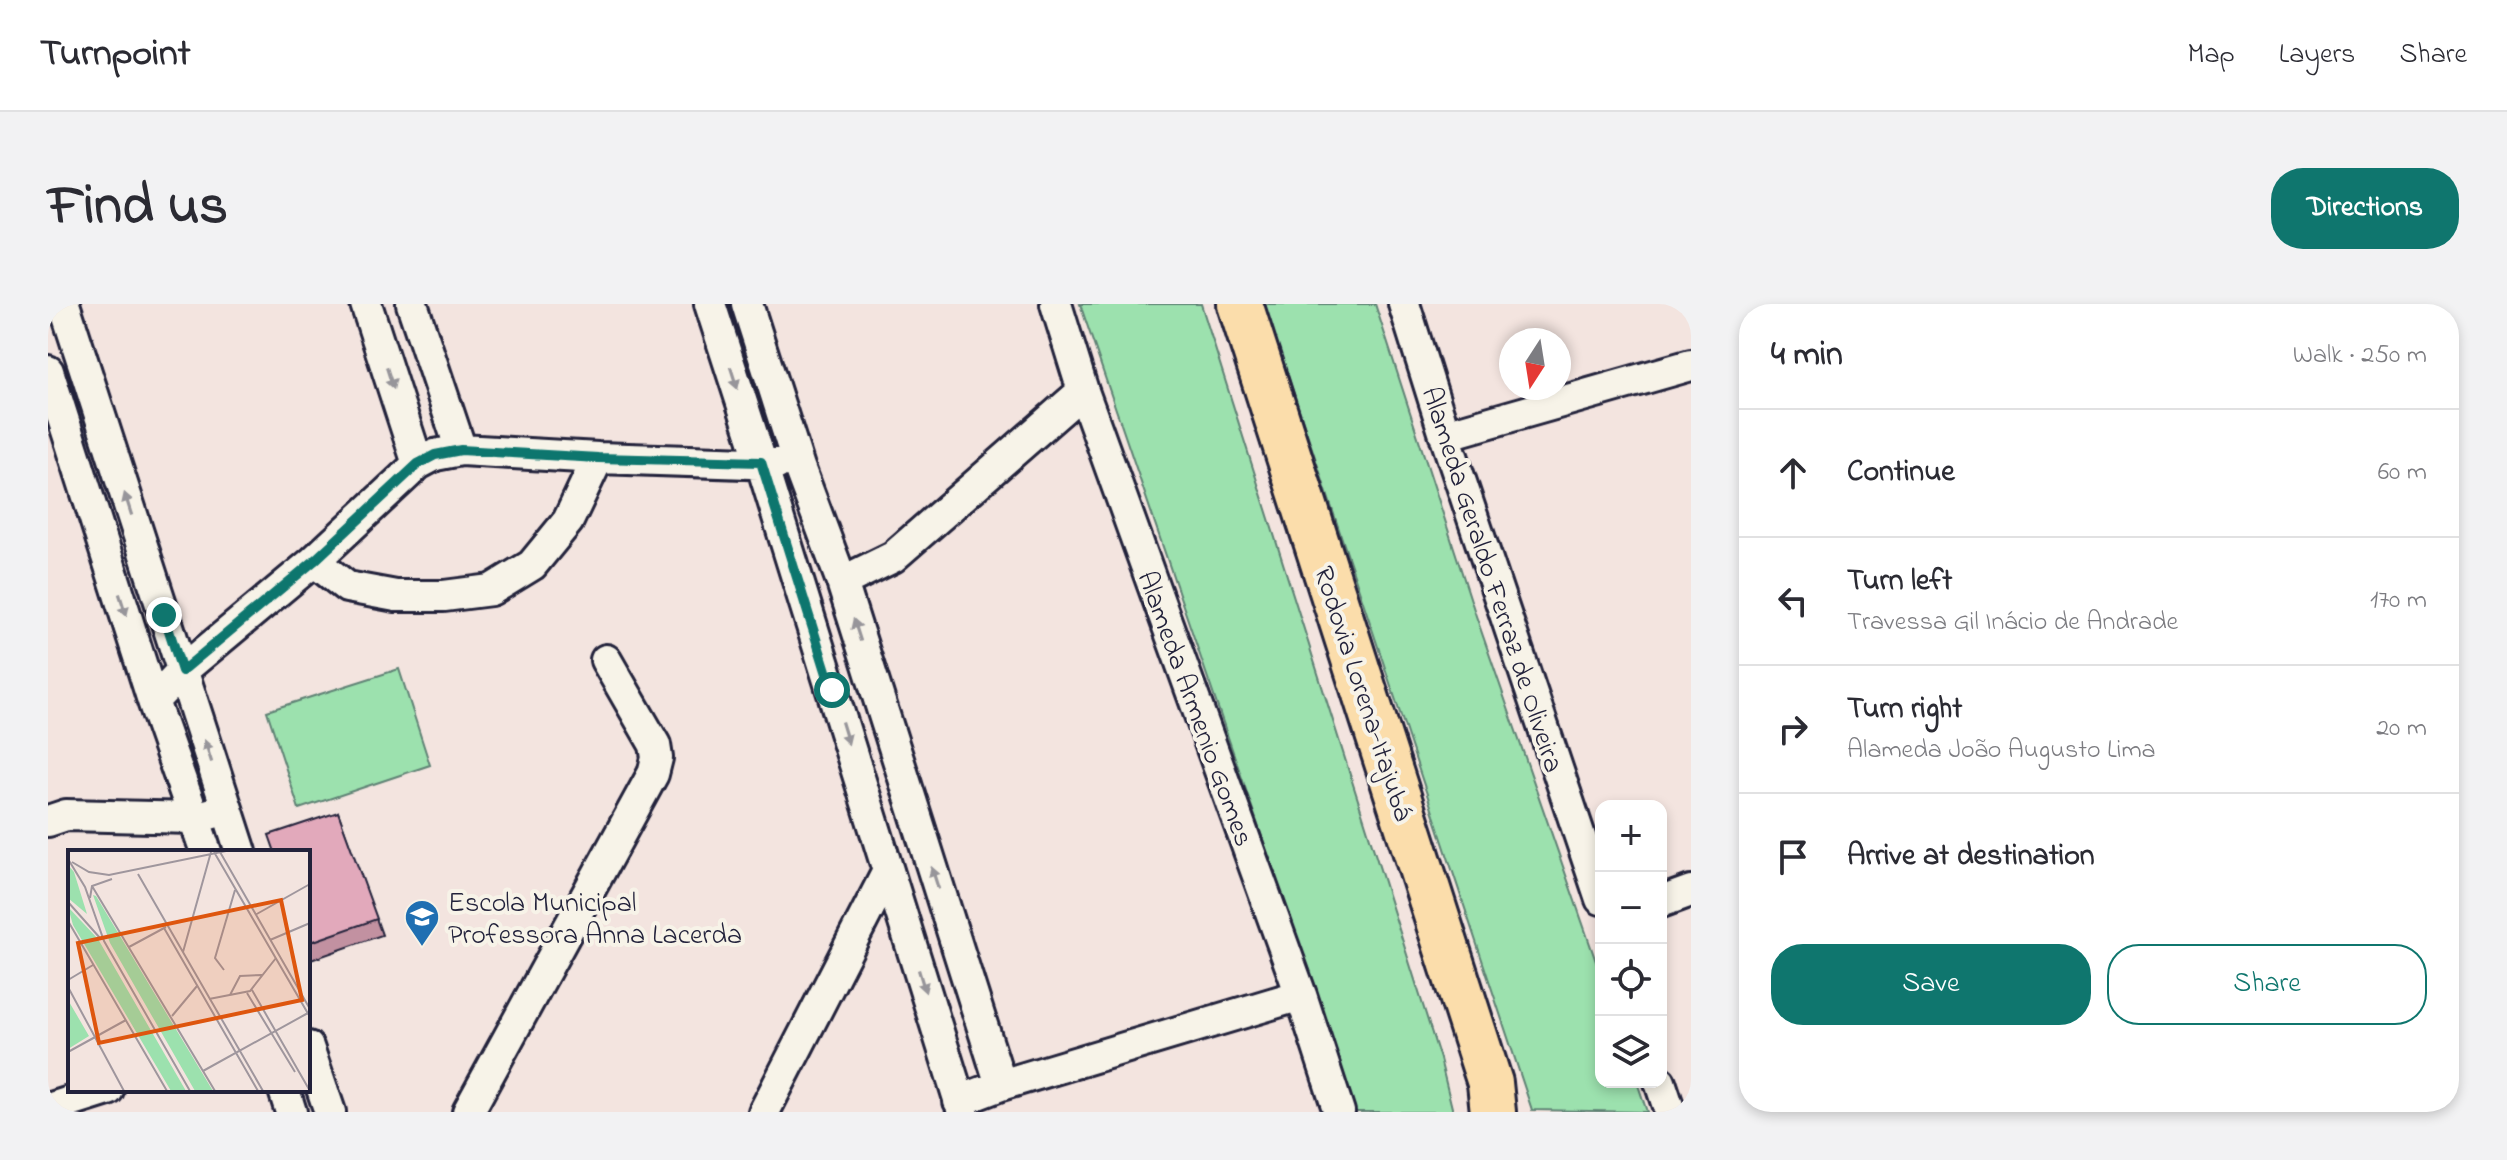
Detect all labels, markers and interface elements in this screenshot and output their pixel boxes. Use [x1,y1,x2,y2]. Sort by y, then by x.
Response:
text: Turnpoint [40,27,190,83]
text: Map [2187,35,2235,76]
text: Layers [2279,35,2355,76]
text: Share [2399,35,2467,76]
text: Find us [48,168,228,249]
button: Directions [2271,168,2459,249]
north arrow [1499,328,1571,400]
text: 4 min [1771,331,1843,381]
text: Walk · 250 m [2293,337,2427,375]
one-way arrow [384,366,397,390]
one-way arrow [728,366,740,390]
street label: Alameda Geraldo Ferraz de Oliveira [1409,382,1573,778]
icon: ahead [1771,451,1815,495]
text: Continue [1847,451,1955,495]
text: 60 m [2378,454,2427,492]
one-way arrow [122,491,134,515]
text: Turn left [1847,560,1952,604]
street label: Rodovia Lorena-Itajubá [1301,562,1422,827]
street label: Alameda Armenio Gomes [1125,566,1263,853]
icon: left [1771,579,1815,623]
text: 170 m [2370,582,2427,620]
one-way arrow [117,594,130,618]
route end [146,597,182,633]
text: Travessa Gil Inácio de Andrade [1847,604,2178,642]
one-way arrow [850,617,863,641]
route start [814,672,850,708]
text: Turn right [1847,688,1962,732]
icon: right [1771,707,1815,751]
text: 20 m [2376,710,2427,748]
one-way arrow [840,721,852,745]
text: Alameda João Augusto Lima [1847,732,2156,770]
one-way arrow [201,739,213,763]
map controls [1595,800,1667,1088]
button: + [1595,800,1667,872]
icon: arrive [1771,835,1815,879]
text: Arrive at destination [1847,835,2095,879]
inset map [68,850,310,1092]
one-way arrow [929,865,941,889]
button: − [1595,872,1667,944]
place label: Escola Municipal Professora Anna Lacerda [448,884,742,957]
school or university icon: Escola Municipal Professora Anna Lacerda [403,898,441,948]
button: locate [1595,944,1667,1016]
button: Save [1771,944,2091,1025]
button: Share [2107,944,2427,1025]
one-way arrow [916,970,929,994]
button: layers [1595,1016,1667,1088]

